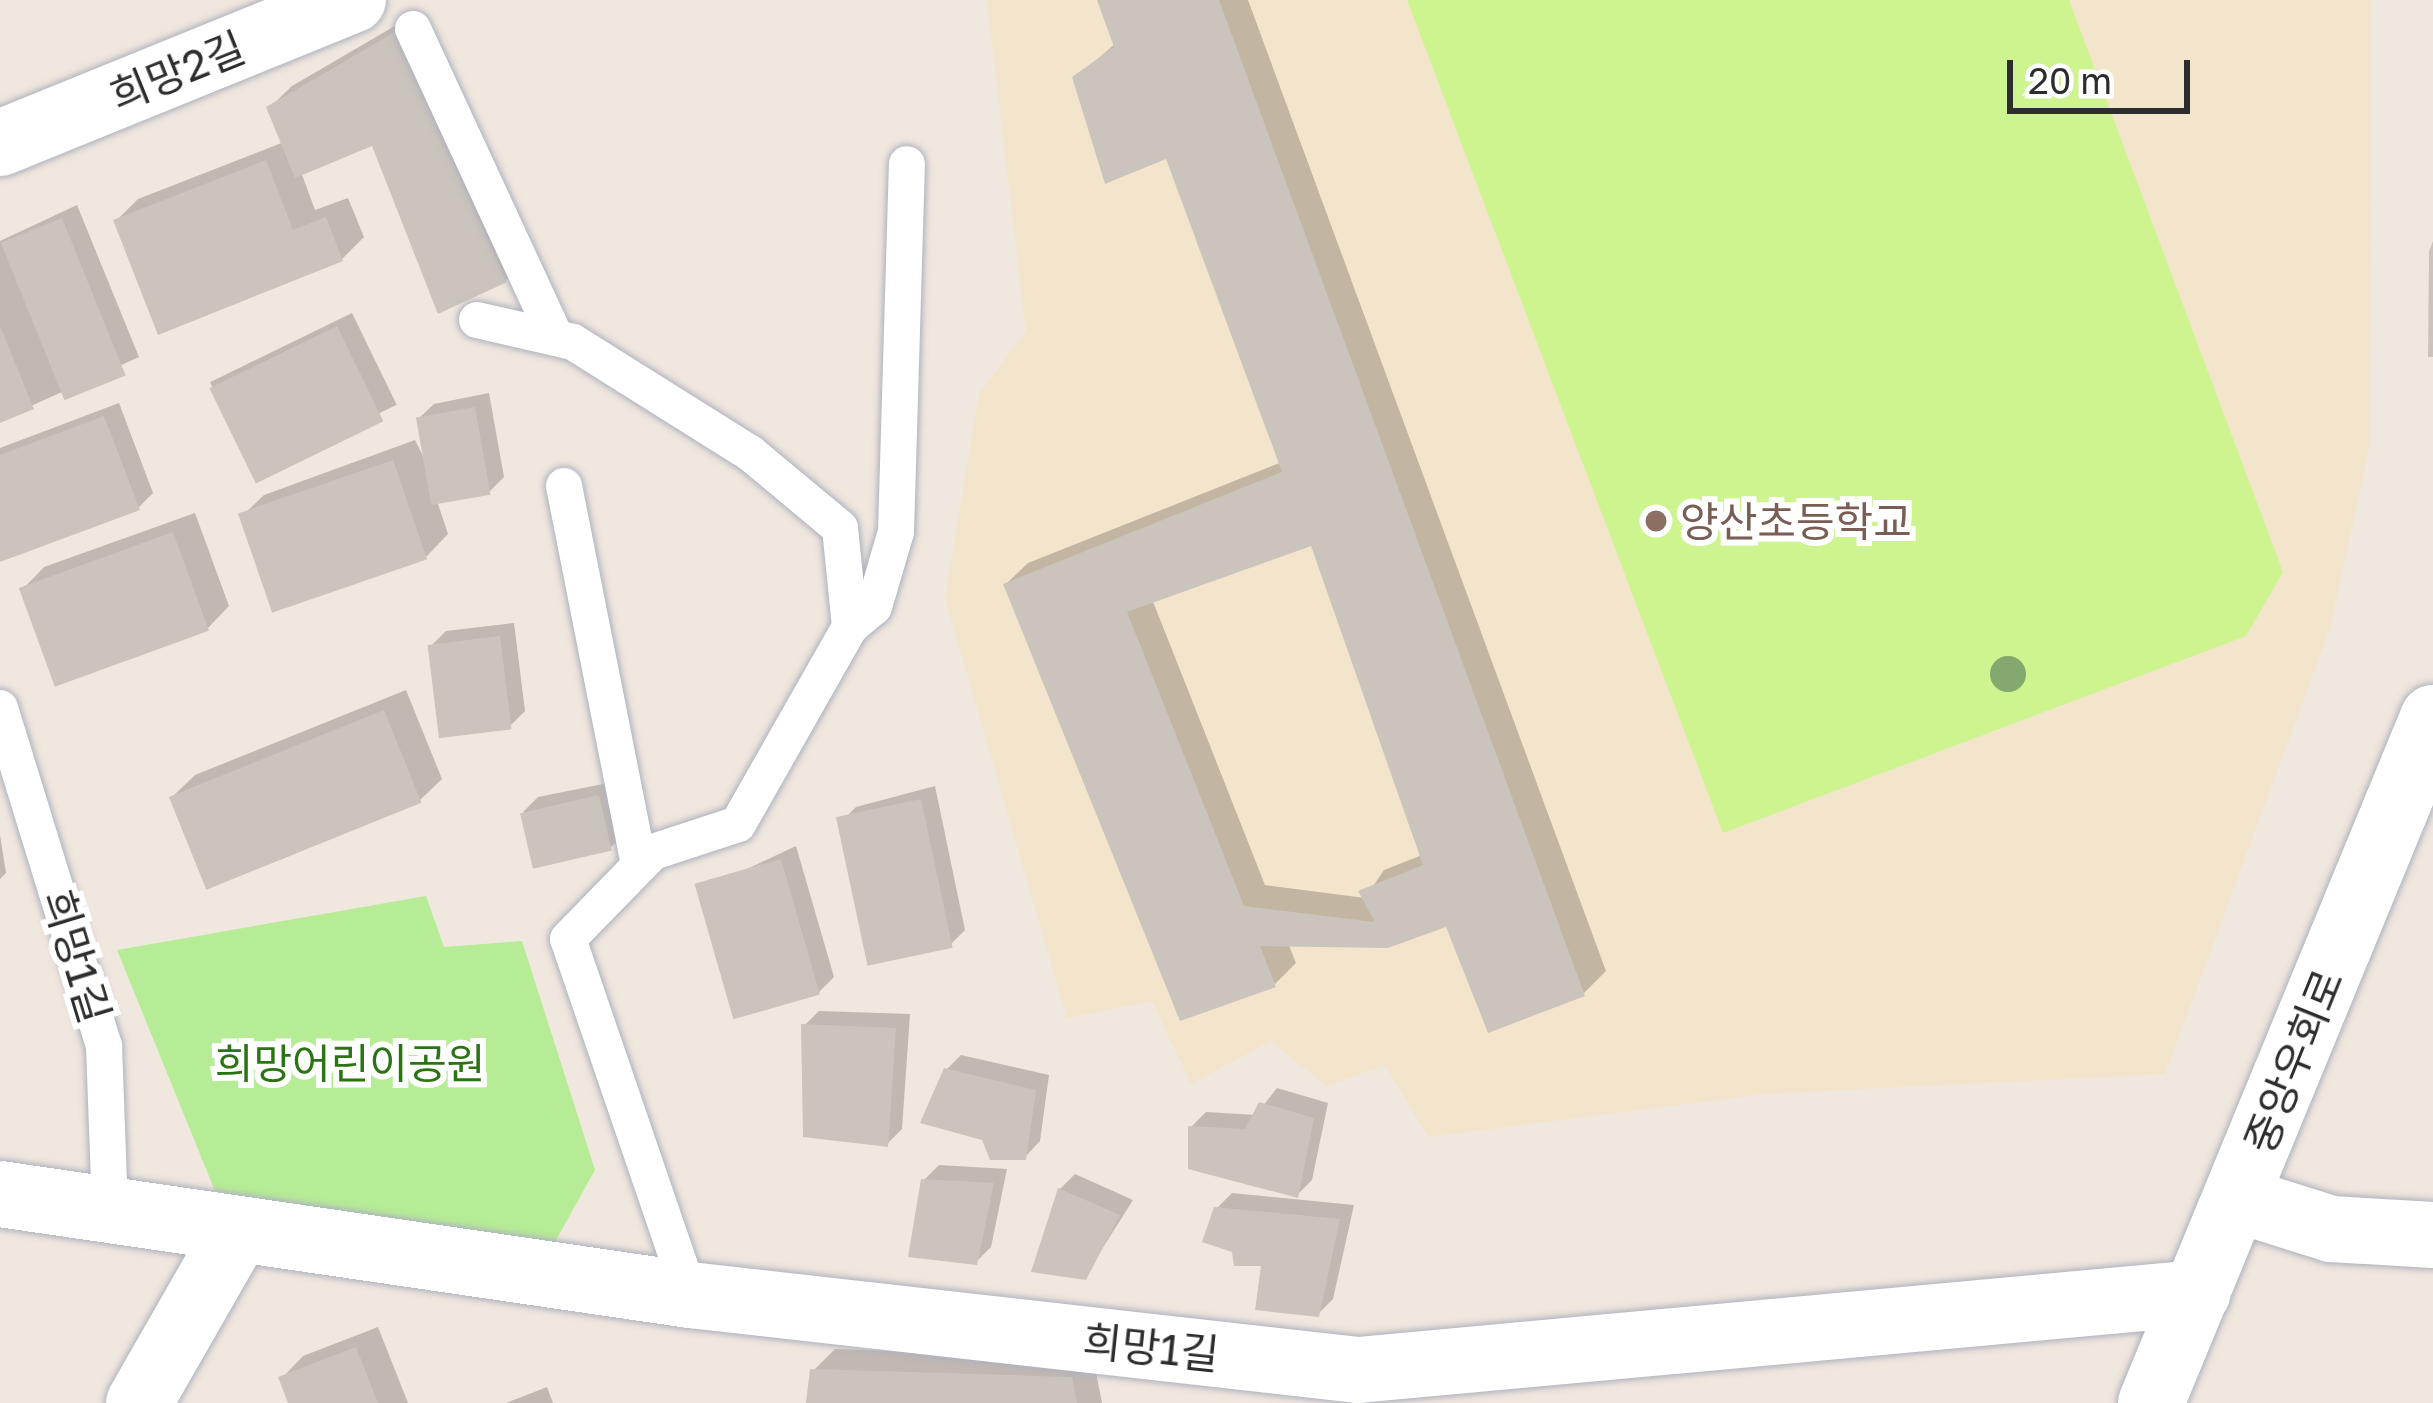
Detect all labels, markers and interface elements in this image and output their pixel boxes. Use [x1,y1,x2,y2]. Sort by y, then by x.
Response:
street label: 희망2길 [103,21,251,121]
scale bar [2013,36,2196,110]
text: 20 m [2028,59,2112,102]
place label: 양산초등학교 [1680,496,1912,546]
marker: 양산초등학교 [1643,508,1669,534]
street label: 희망1길 [33,883,121,1029]
street label: 중앙우회로 [2233,962,2353,1160]
park label: 희망어린이공원 [215,1038,485,1088]
street label: 희망1길 [1081,1315,1221,1379]

